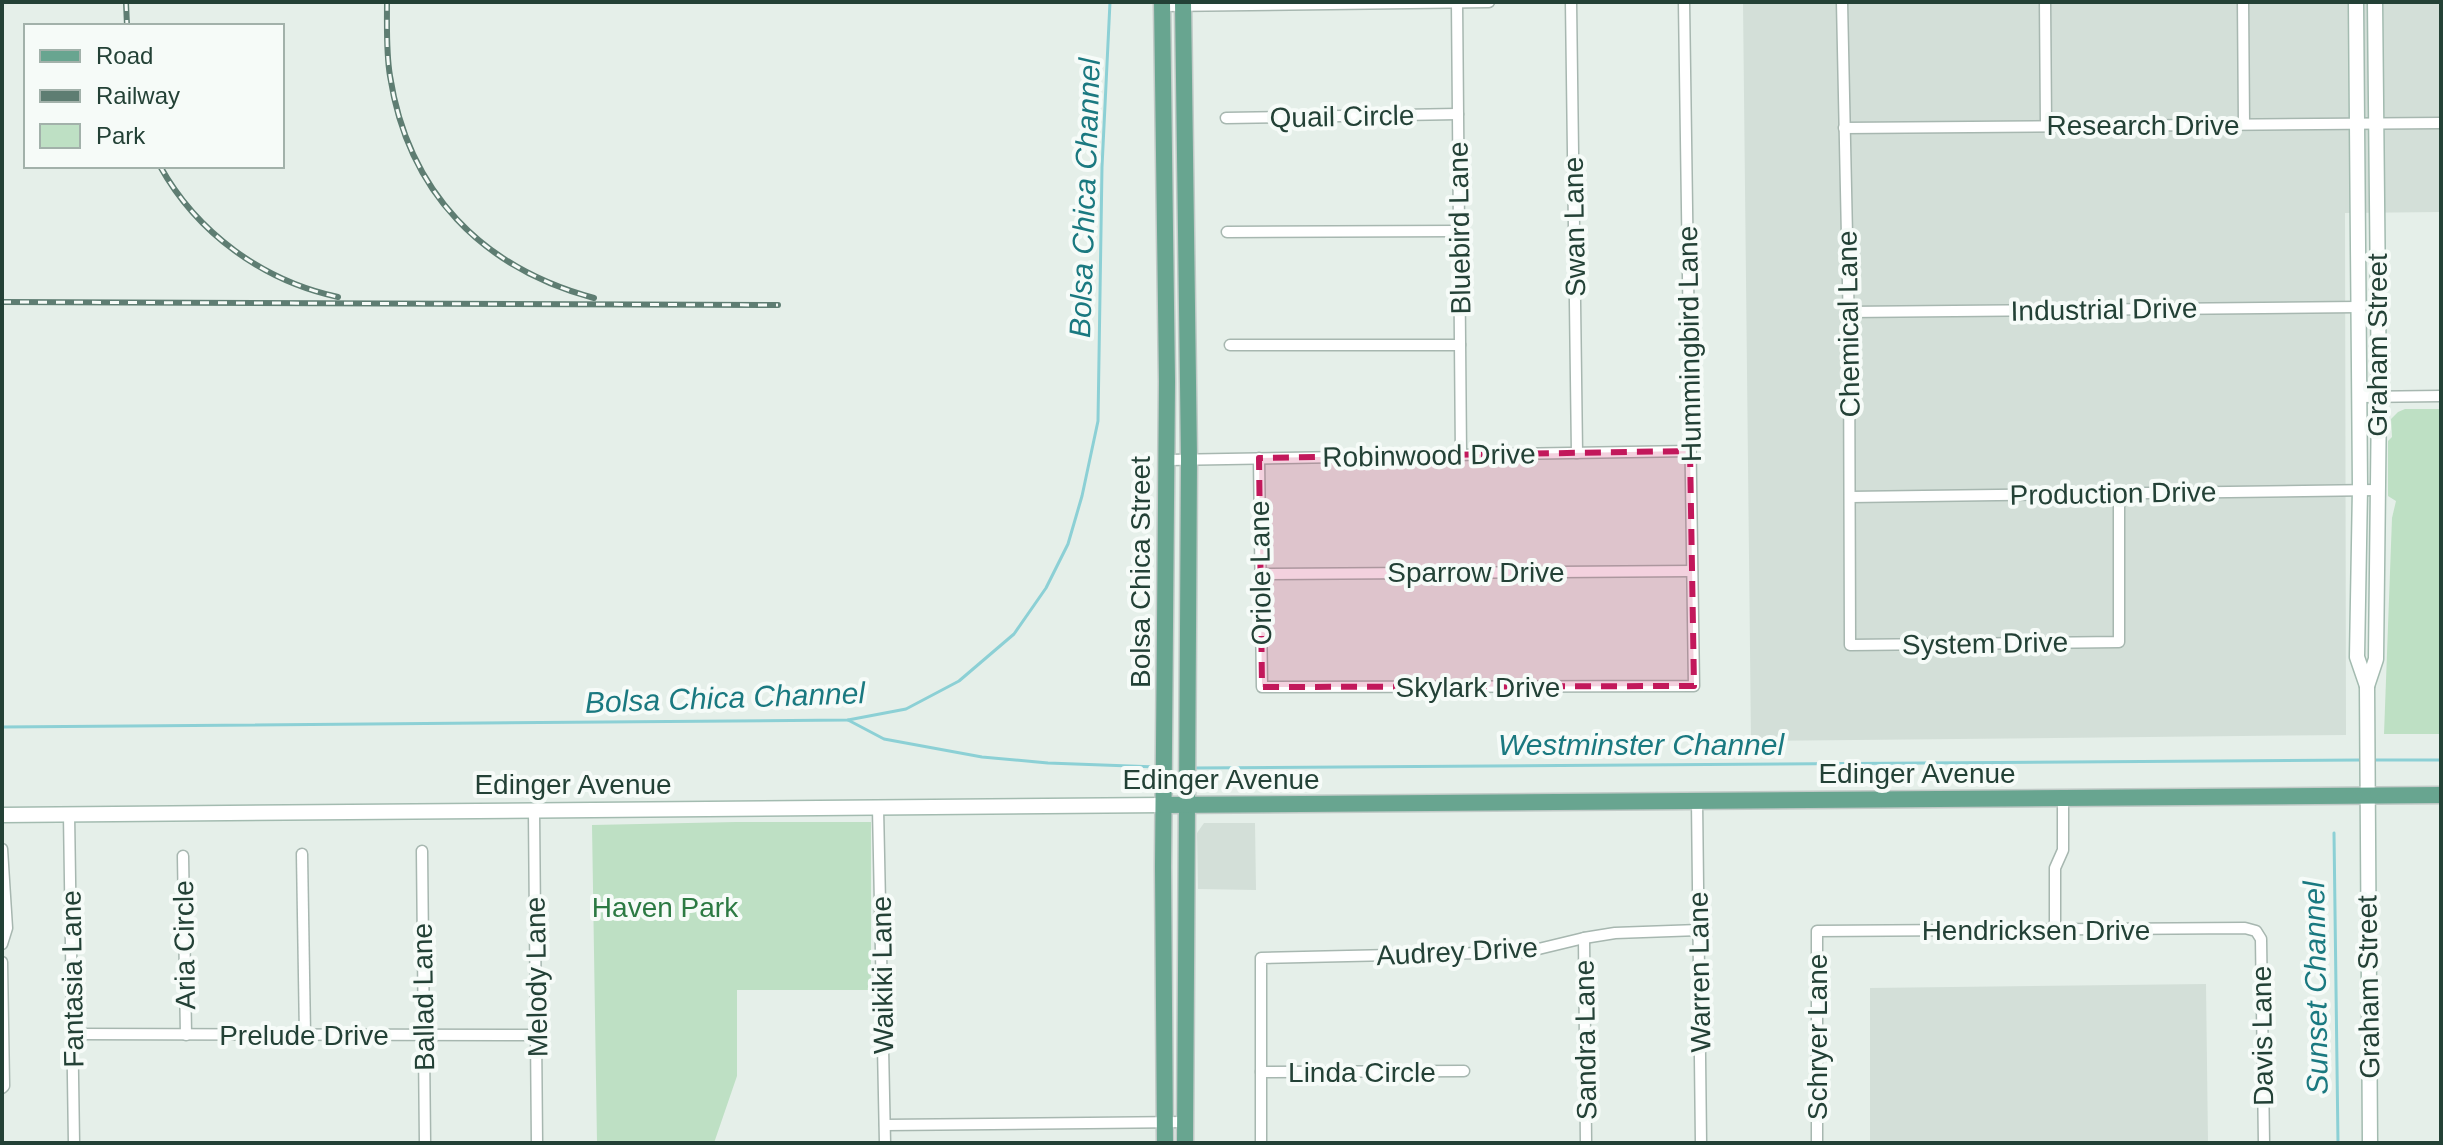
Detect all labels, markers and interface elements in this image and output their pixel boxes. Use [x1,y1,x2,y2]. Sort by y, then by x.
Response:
legend [24,24,284,168]
text: Road [96,42,153,69]
water label: Bolsa Chica Channel [1063,56,1106,339]
text: Railway [96,82,180,109]
street label: Quail Circle [1269,100,1415,133]
street label: Research Drive [2047,110,2239,141]
text: Park [96,122,146,149]
street label: Bluebird Lane [1442,141,1477,315]
street label: Swan Lane [1558,157,1591,297]
street label: Hummingbird Lane [1672,225,1707,463]
street label: Chemical Lane [1831,230,1866,418]
street label: Graham Street [2362,253,2393,437]
street label: Industrial Drive [2010,292,2198,327]
street label: Robinwood Drive [1322,438,1536,473]
street label: Bolsa Chica Street [1125,456,1156,688]
street label: Production Drive [2009,476,2217,511]
street label: Oriole Lane [1244,500,1277,646]
street label: Sparrow Drive [1387,557,1565,588]
street label: System Drive [1902,627,2069,660]
street label: Skylark Drive [1396,672,1560,703]
water label: Bolsa Chica Channel [584,676,867,719]
water label: Westminster Channel [1498,728,1785,761]
street label: Edinger Avenue [1818,758,2016,789]
street label: Edinger Avenue [1122,764,1320,795]
street label: Edinger Avenue [474,769,672,800]
street label: Aria Circle [168,880,201,1010]
water label: Sunset Channel [2297,880,2334,1095]
street label: Fantasia Lane [55,890,90,1068]
street label: Warren Lane [1683,891,1716,1053]
park label: Haven Park [592,892,739,923]
street label: Graham Street [2351,895,2386,1079]
street label: Waikiki Lane [866,896,899,1054]
street label: Melody Lane [520,897,553,1057]
street label: Hendricksen Drive [1922,915,2150,946]
street label: Ballad Lane [407,923,440,1071]
street label: Audrey Drive [1375,932,1539,971]
street label: Schryer Lane [1802,954,1833,1120]
street label: Sandra Lane [1569,960,1602,1120]
street label: Davis Lane [2246,966,2279,1106]
street label: Prelude Drive [219,1020,389,1051]
street label: Linda Circle [1288,1057,1436,1088]

